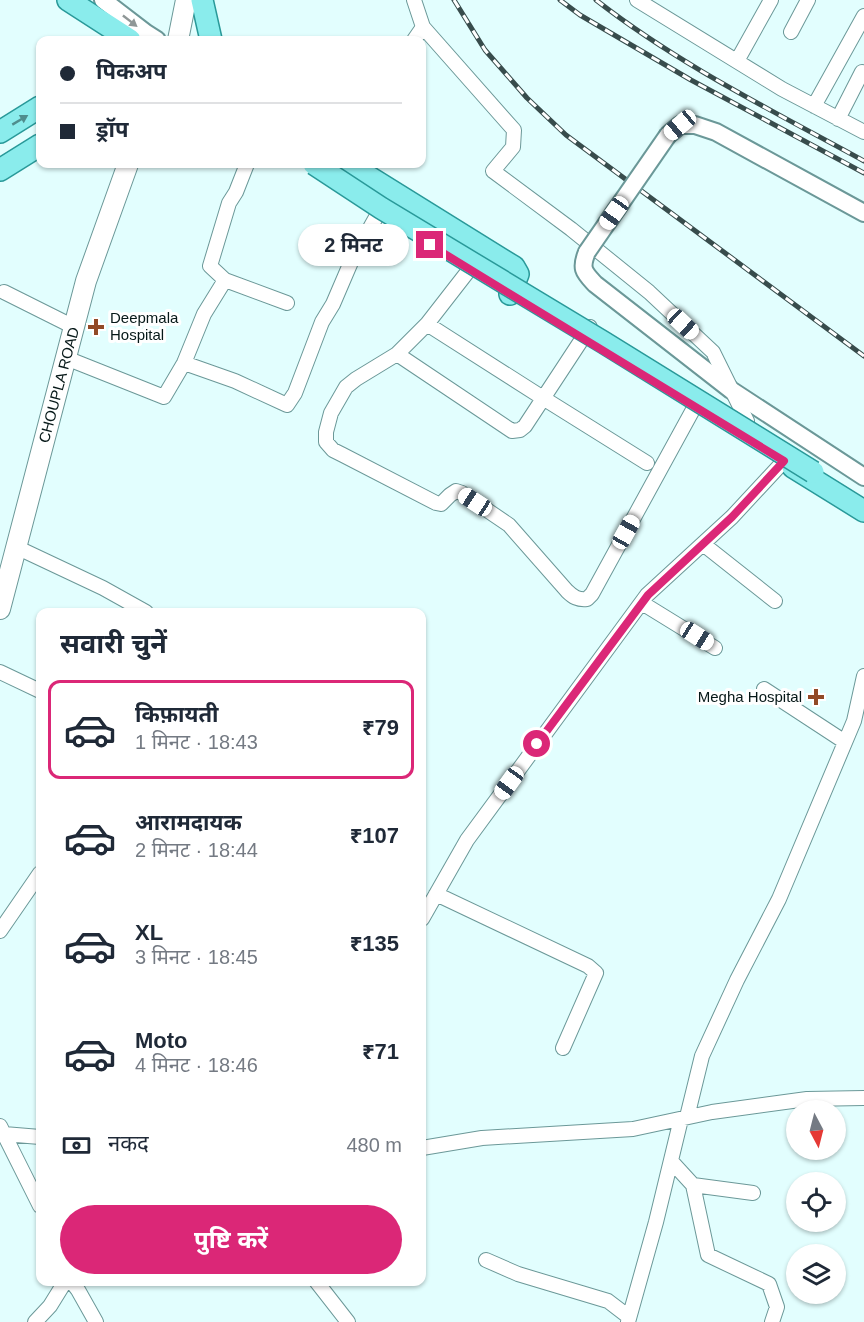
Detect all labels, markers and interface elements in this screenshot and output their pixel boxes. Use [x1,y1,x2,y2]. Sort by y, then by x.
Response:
one-way arrow [122,14,138,27]
text: पिकअप [96,59,167,84]
car [660,107,700,143]
one-way arrow [12,114,28,125]
text: ड्रॉप [96,117,129,142]
car [596,193,632,233]
callout: 2 मिनट [298,224,409,266]
route end [416,231,443,258]
text: 2 मिनट [324,234,383,256]
car [664,305,702,343]
place label: Deepmala Hospital [110,309,179,343]
marker: Deepmala Hospital [87,318,105,336]
street label: CHOUPLA ROAD [35,325,82,445]
car [455,485,495,519]
car [609,512,643,552]
car [677,619,717,653]
text: सवारी चुनें [60,629,167,659]
place label: Megha Hospital [698,688,802,705]
marker: Megha Hospital [807,688,825,706]
text: किफ़ायती [135,702,219,727]
icon: car [63,703,117,757]
text: ₹79 [362,715,399,740]
route start [523,730,550,757]
text: 1 मिनट · 18:43 [135,731,258,753]
car [491,763,527,803]
text: आरामदायक [135,810,242,835]
icon: car [63,811,117,865]
text: ₹107 [350,823,399,848]
text: 2 मिनट · 18:44 [135,839,258,861]
icon: car [63,919,117,973]
text: XL [135,920,163,945]
text: ₹135 [350,931,399,956]
text: 3 मिनट · 18:45 [135,946,258,968]
icon: car [63,1027,117,1081]
text: Moto [135,1028,188,1053]
text: ₹71 [362,1039,399,1064]
text: 4 मिनट · 18:46 [135,1054,258,1076]
north arrow [786,1100,846,1160]
map controls [786,1100,846,1304]
icon: cash [60,1129,93,1162]
text: नकद [108,1131,149,1156]
text: 480 m [346,1134,402,1156]
button: locate [786,1172,846,1232]
button: पुष्टि करें [60,1205,402,1274]
button: layers [786,1244,846,1304]

